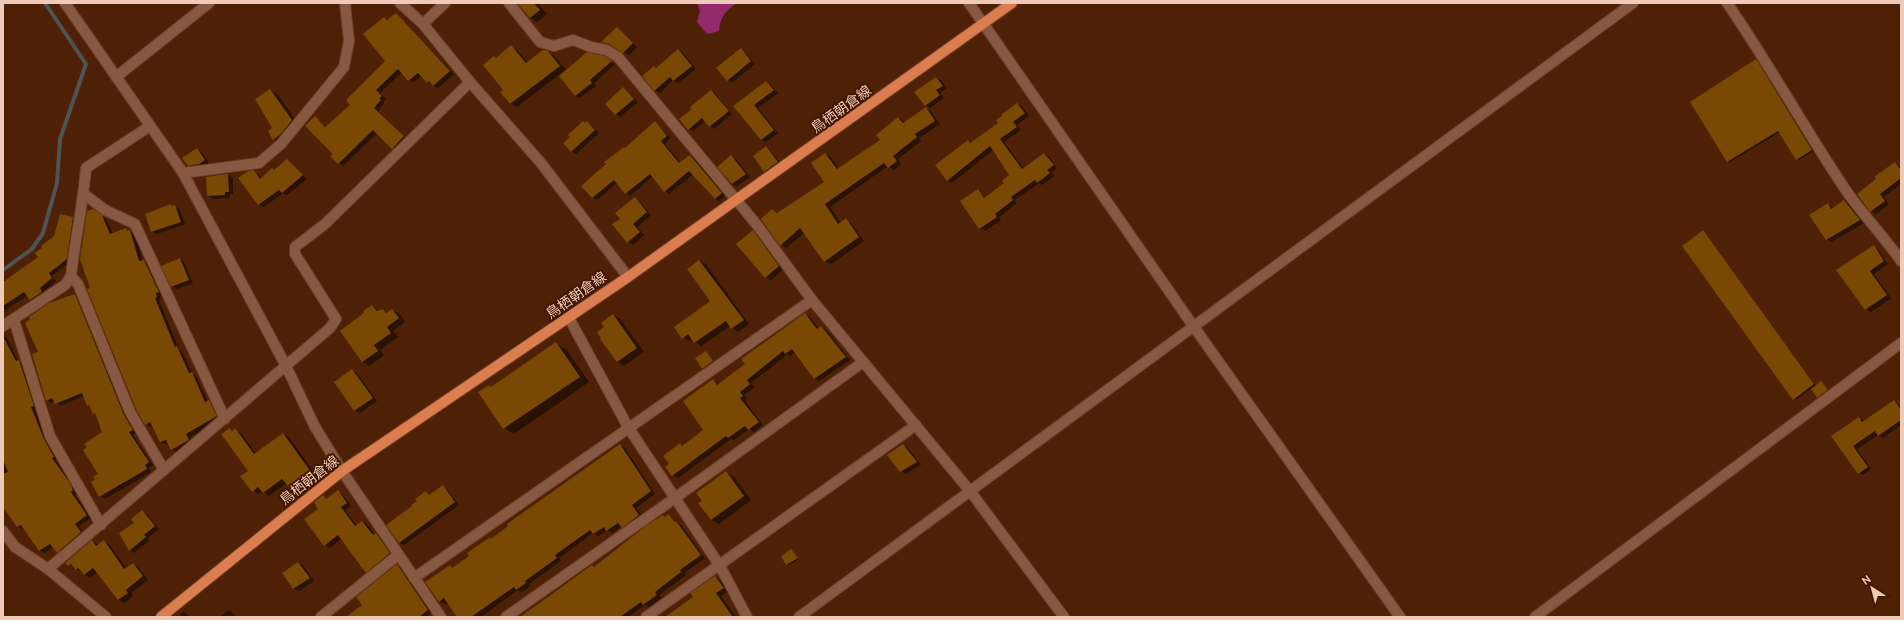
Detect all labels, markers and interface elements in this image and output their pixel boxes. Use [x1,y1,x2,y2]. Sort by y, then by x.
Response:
street label: 鳥栖朝倉線 [808,82,874,136]
street label: 鳥栖朝倉線 [543,268,609,322]
street label: 鳥栖朝倉線 [276,452,342,508]
north arrow [1852,568,1892,608]
text: N [1859,573,1873,587]

